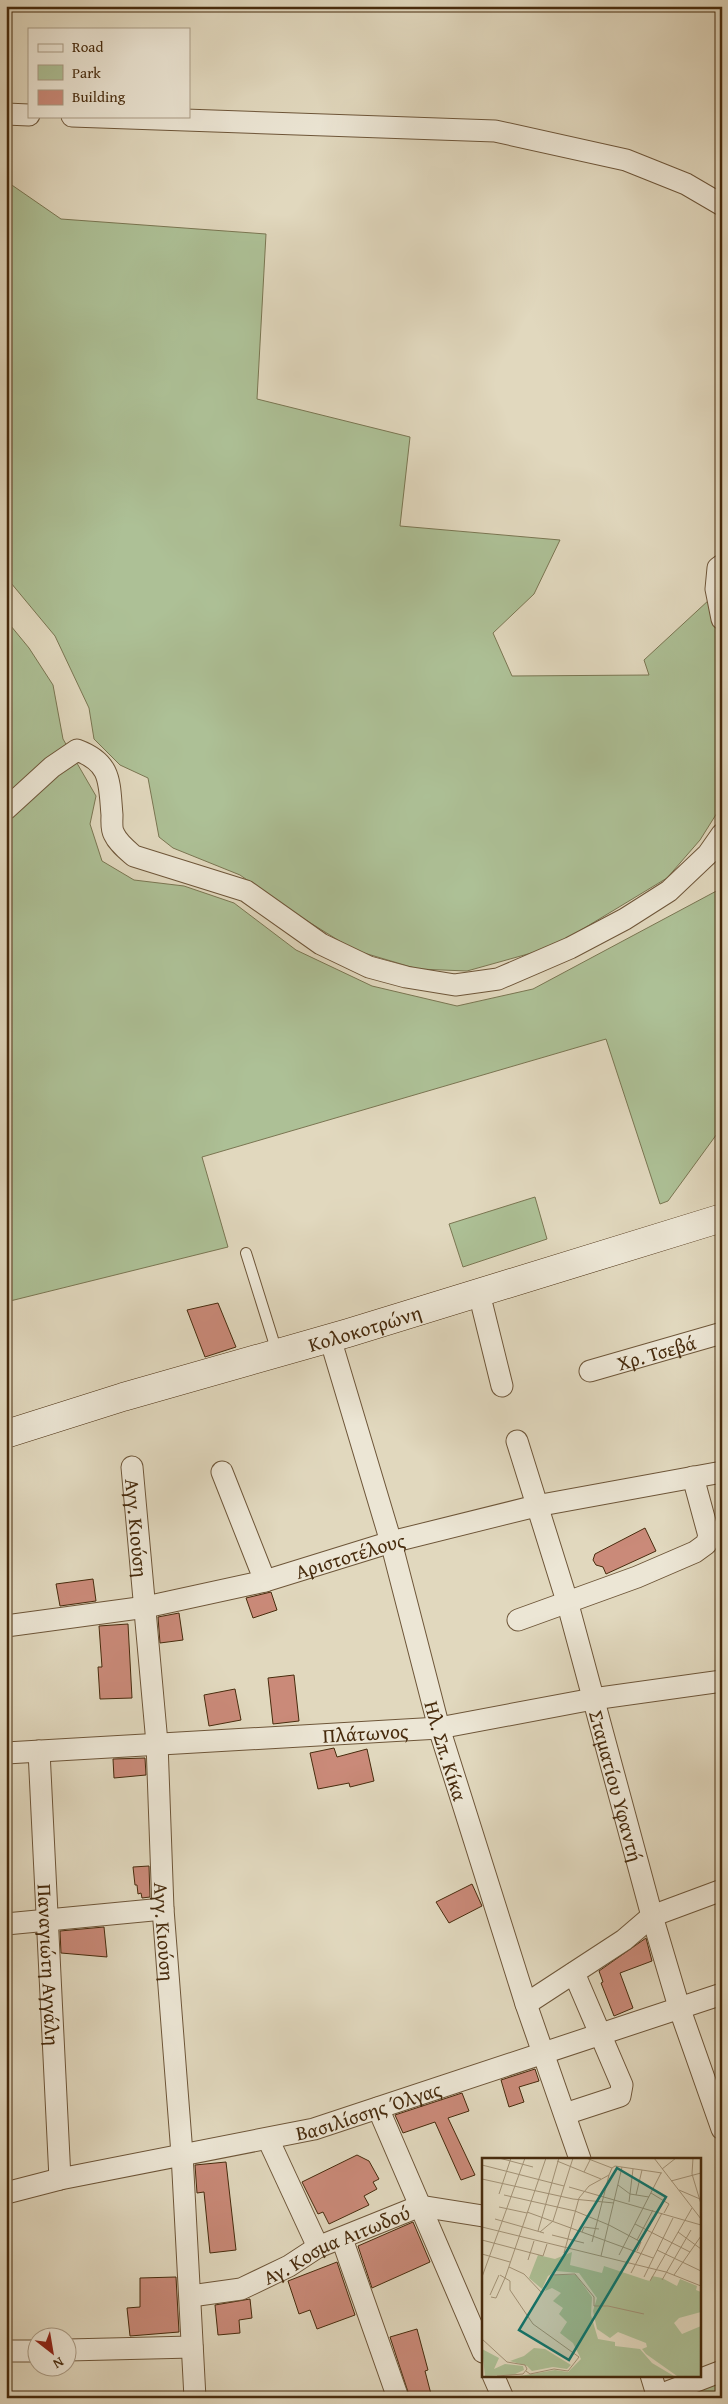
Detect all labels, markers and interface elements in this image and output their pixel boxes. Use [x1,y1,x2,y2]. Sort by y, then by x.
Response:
legend [28,28,190,118]
text: Road [72,36,103,57]
text: Park [72,62,101,83]
text: Building [72,86,126,107]
street label: Κολοκοτρώνη [304,1297,425,1358]
street label: Χρ. Τσεβά [613,1327,699,1377]
street label: Αγγ. Κιούση [119,1477,156,1578]
street label: Αριστοτέλους [291,1524,408,1585]
street label: Ηλ. Σπ. Κίκα [418,1698,476,1805]
street label: Σταματίου Υφαντή [583,1707,651,1865]
street label: Πλάτωνος [322,1715,410,1749]
street label: Αγγ. Κιούση [148,1882,183,1982]
street label: Παναγιώτη Αγγάλη [31,1883,68,2046]
street label: Βασιλίσσης Όλγας [293,2073,445,2147]
inset map [482,2158,700,2376]
street label: Αγ. Κοσμα Αιτωδού [258,2197,414,2291]
north arrow [28,2326,78,2376]
text: N [49,2352,68,2374]

